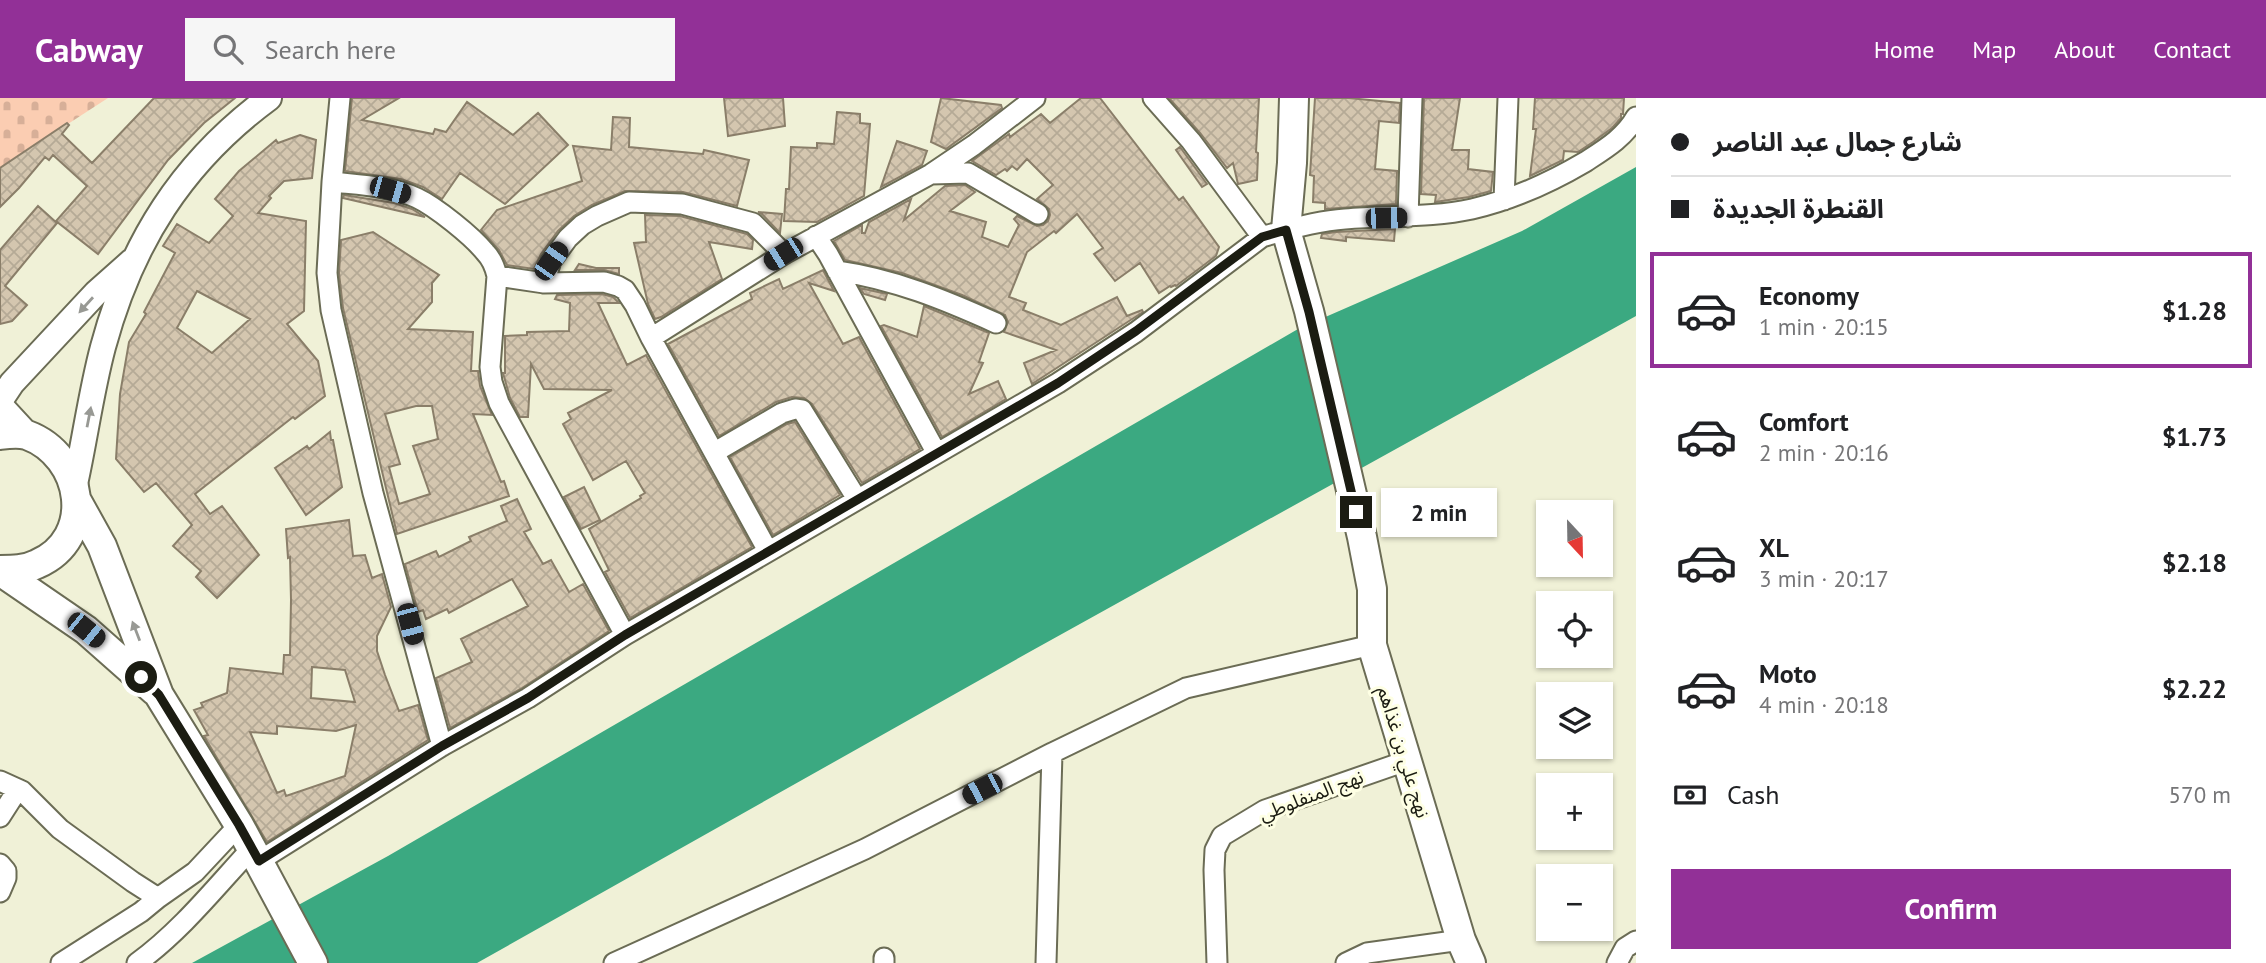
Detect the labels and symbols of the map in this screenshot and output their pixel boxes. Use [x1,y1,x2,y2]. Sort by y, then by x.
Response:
car [367,174,414,206]
car [1365,207,1408,229]
car [760,234,807,274]
car [531,238,572,284]
one-way arrow [78,296,94,313]
one-way arrow [84,406,95,428]
callout: 2 min [1380,488,1496,536]
route end [1340,496,1372,528]
north arrow [1536,500,1614,578]
car [395,601,426,647]
car [64,609,109,651]
one-way arrow [130,621,141,642]
route start [125,661,157,693]
street label: نهج علي بن غذاهم [1369,683,1435,822]
street label: نهج المنفلوطي [1255,764,1368,829]
car [959,770,1006,808]

